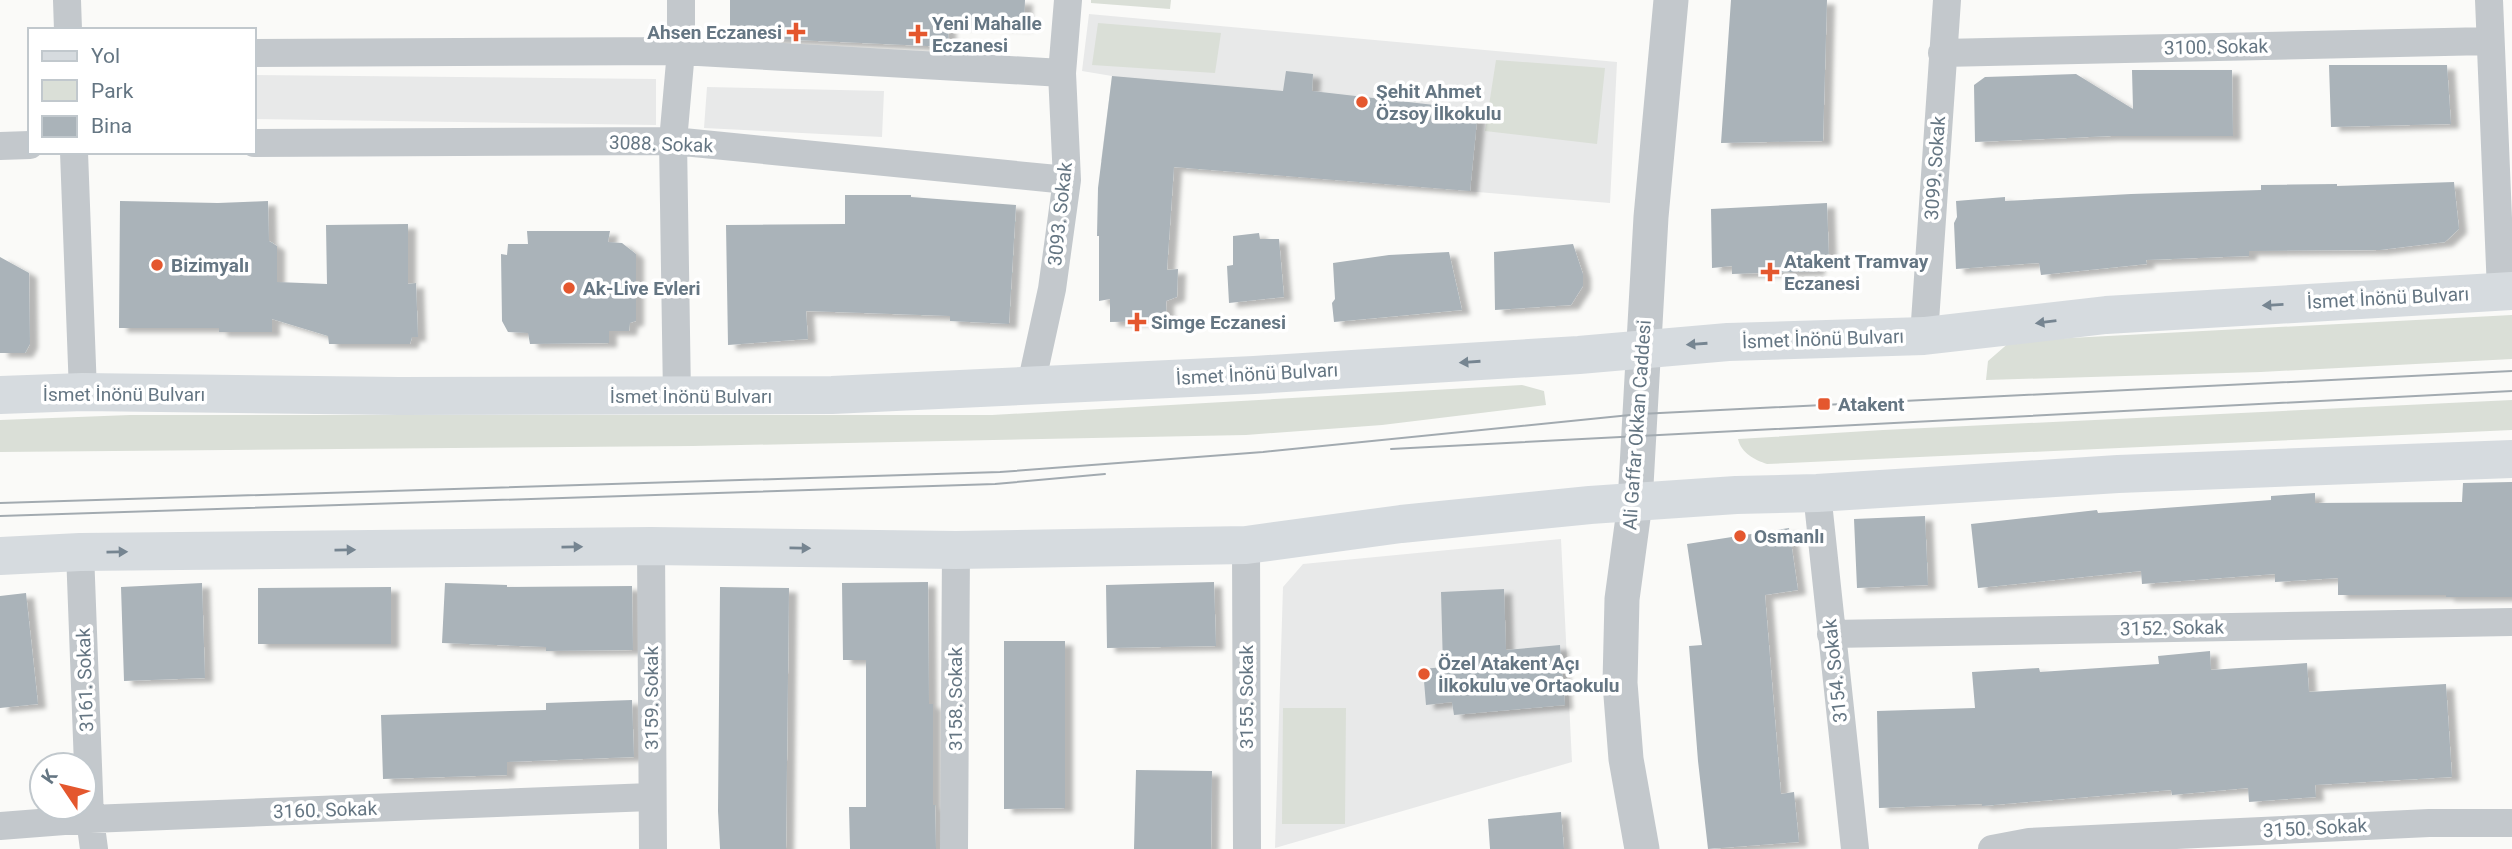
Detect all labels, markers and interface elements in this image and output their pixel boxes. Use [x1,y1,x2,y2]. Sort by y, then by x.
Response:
place label: Yeni Mahalle Eczanesi [932,12,1042,57]
place label: Ahsen Eczanesi [647,21,782,44]
marker: Ahsen Eczanesi [788,24,804,40]
marker: Yeni Mahalle Eczanesi [910,26,926,42]
legend [28,28,256,154]
street label: 3100. Sokak [2164,35,2269,59]
text: Yol [91,44,120,68]
text: Park [91,79,134,103]
place label: Şehit Ahmet Özsoy İlkokulu [1376,80,1501,125]
marker: Şehit Ahmet Özsoy İlkokulu [1354,94,1370,110]
text: Bina [91,114,132,138]
street label: 3099. Sokak [1920,115,1950,221]
street label: 3088. Sokak [609,131,714,157]
street label: 3093. Sokak [1043,161,1077,267]
place label: Atakent Tramvay Eczanesi [1784,250,1929,295]
place label: Bizimyalı [171,254,249,277]
marker: Bizimyalı [149,257,165,273]
marker: Atakent Tramvay Eczanesi [1762,264,1778,280]
place label: Ak-Live Evleri [583,277,701,300]
marker: Ak-Live Evleri [561,280,577,296]
street label: İsmet İnönü Bulvarı [2306,282,2470,314]
one-way arrow [2261,300,2283,311]
place label: Simge Eczanesi [1151,311,1286,334]
marker: Simge Eczanesi [1129,314,1145,330]
one-way arrow [2035,316,2057,327]
street label: Ali Gaffar Okkan Caddesi [1618,319,1656,531]
street label: İsmet İnönü Bulvarı [1741,325,1905,353]
one-way arrow [1686,339,1708,350]
one-way arrow [1459,357,1481,368]
street label: İsmet İnönü Bulvarı [1175,358,1339,390]
street label: İsmet İnönü Bulvarı [43,383,205,406]
street label: İsmet İnönü Bulvarı [610,385,772,408]
place label: Atakent [1838,393,1905,416]
marker: Atakent [1816,396,1832,412]
place label: Osmanlı [1754,525,1824,548]
marker: Osmanlı [1732,528,1748,544]
one-way arrow [561,542,583,553]
one-way arrow [789,542,811,554]
one-way arrow [334,544,356,556]
one-way arrow [106,546,128,558]
street label: 3152. Sokak [2120,616,2225,640]
street label: 3154. Sokak [1818,618,1852,724]
street label: 3161. Sokak [72,627,98,732]
street label: 3155. Sokak [1235,645,1258,749]
street label: 3159. Sokak [640,646,663,750]
street label: 3158. Sokak [944,647,967,751]
place label: Özel Atakent Açı İlkokulu ve Ortaokulu [1438,652,1619,697]
marker: Özel Atakent Açı İlkokulu ve Ortaokulu [1416,666,1432,682]
north arrow [28,751,98,821]
text: K [37,764,63,788]
street label: 3160. Sokak [273,797,378,823]
street label: 3150. Sokak [2262,814,2368,842]

